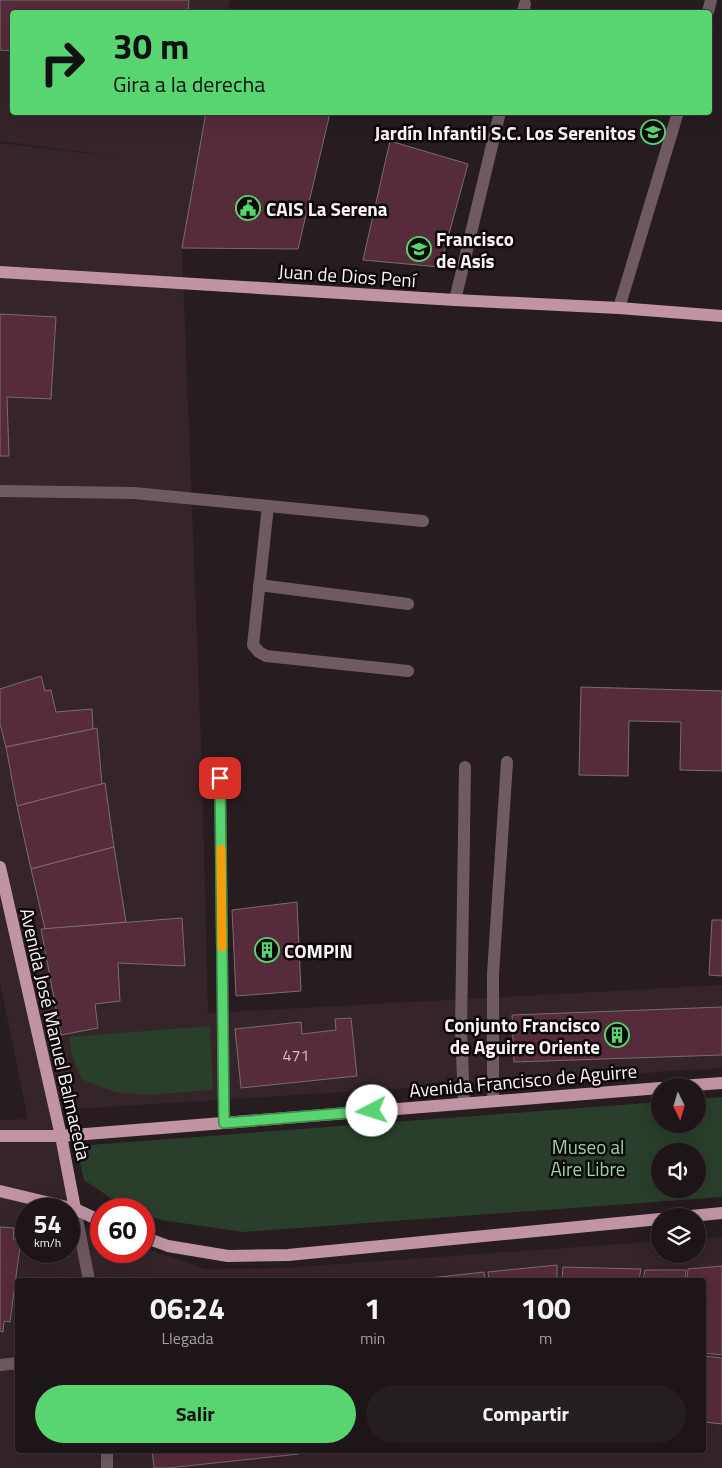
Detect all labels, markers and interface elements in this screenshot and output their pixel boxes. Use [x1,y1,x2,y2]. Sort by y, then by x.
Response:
text: 30 m [113,19,189,73]
icon: right [30,30,95,95]
text: Gira a la derecha [113,67,265,101]
place label: Jardín Infantil S.C. Los Serenitos [374,118,636,147]
school or university icon: Jardín Infantil S.C. Los Serenitos [640,119,666,145]
place label: CAIS La Serena [266,194,388,223]
public building icon: CAIS La Serena [235,195,261,221]
place label: Francisco de Asís [436,224,514,275]
school or university icon: Francisco de Asís [406,236,432,262]
street label: Juan de Dios Pení [277,256,419,294]
pin [199,757,241,799]
icon: arrive [206,764,234,792]
street label: Avenida José Manuel Balmaceda [13,905,99,1163]
place label: COMPIN [284,936,353,965]
building icon: COMPIN [254,937,280,963]
place label: Conjunto Francisco de Aguirre Oriente [444,1010,600,1061]
building icon: Conjunto Francisco de Aguirre Oriente [604,1022,630,1048]
house number: 471 [283,1043,309,1067]
street label: Avenida Francisco de Aguirre [408,1056,638,1104]
north arrow [651,1078,706,1132]
map controls [651,1078,706,1263]
position arrow [345,1084,397,1136]
park label: Museo al Aire Libre [551,1132,625,1183]
button: sound [651,1143,706,1198]
speed limit sign: 60 [90,1198,155,1263]
text: 54 [33,1205,62,1243]
button: layers [651,1208,706,1263]
text: km/h [34,1233,61,1252]
text: 06:24 [150,1285,225,1331]
text: 1 [364,1285,381,1331]
text: 100 [521,1285,571,1331]
text: Llegada [161,1326,214,1350]
text: min [360,1326,385,1350]
text: m [539,1326,552,1350]
button: Salir [35,1385,356,1443]
button: Compartir [366,1385,686,1443]

